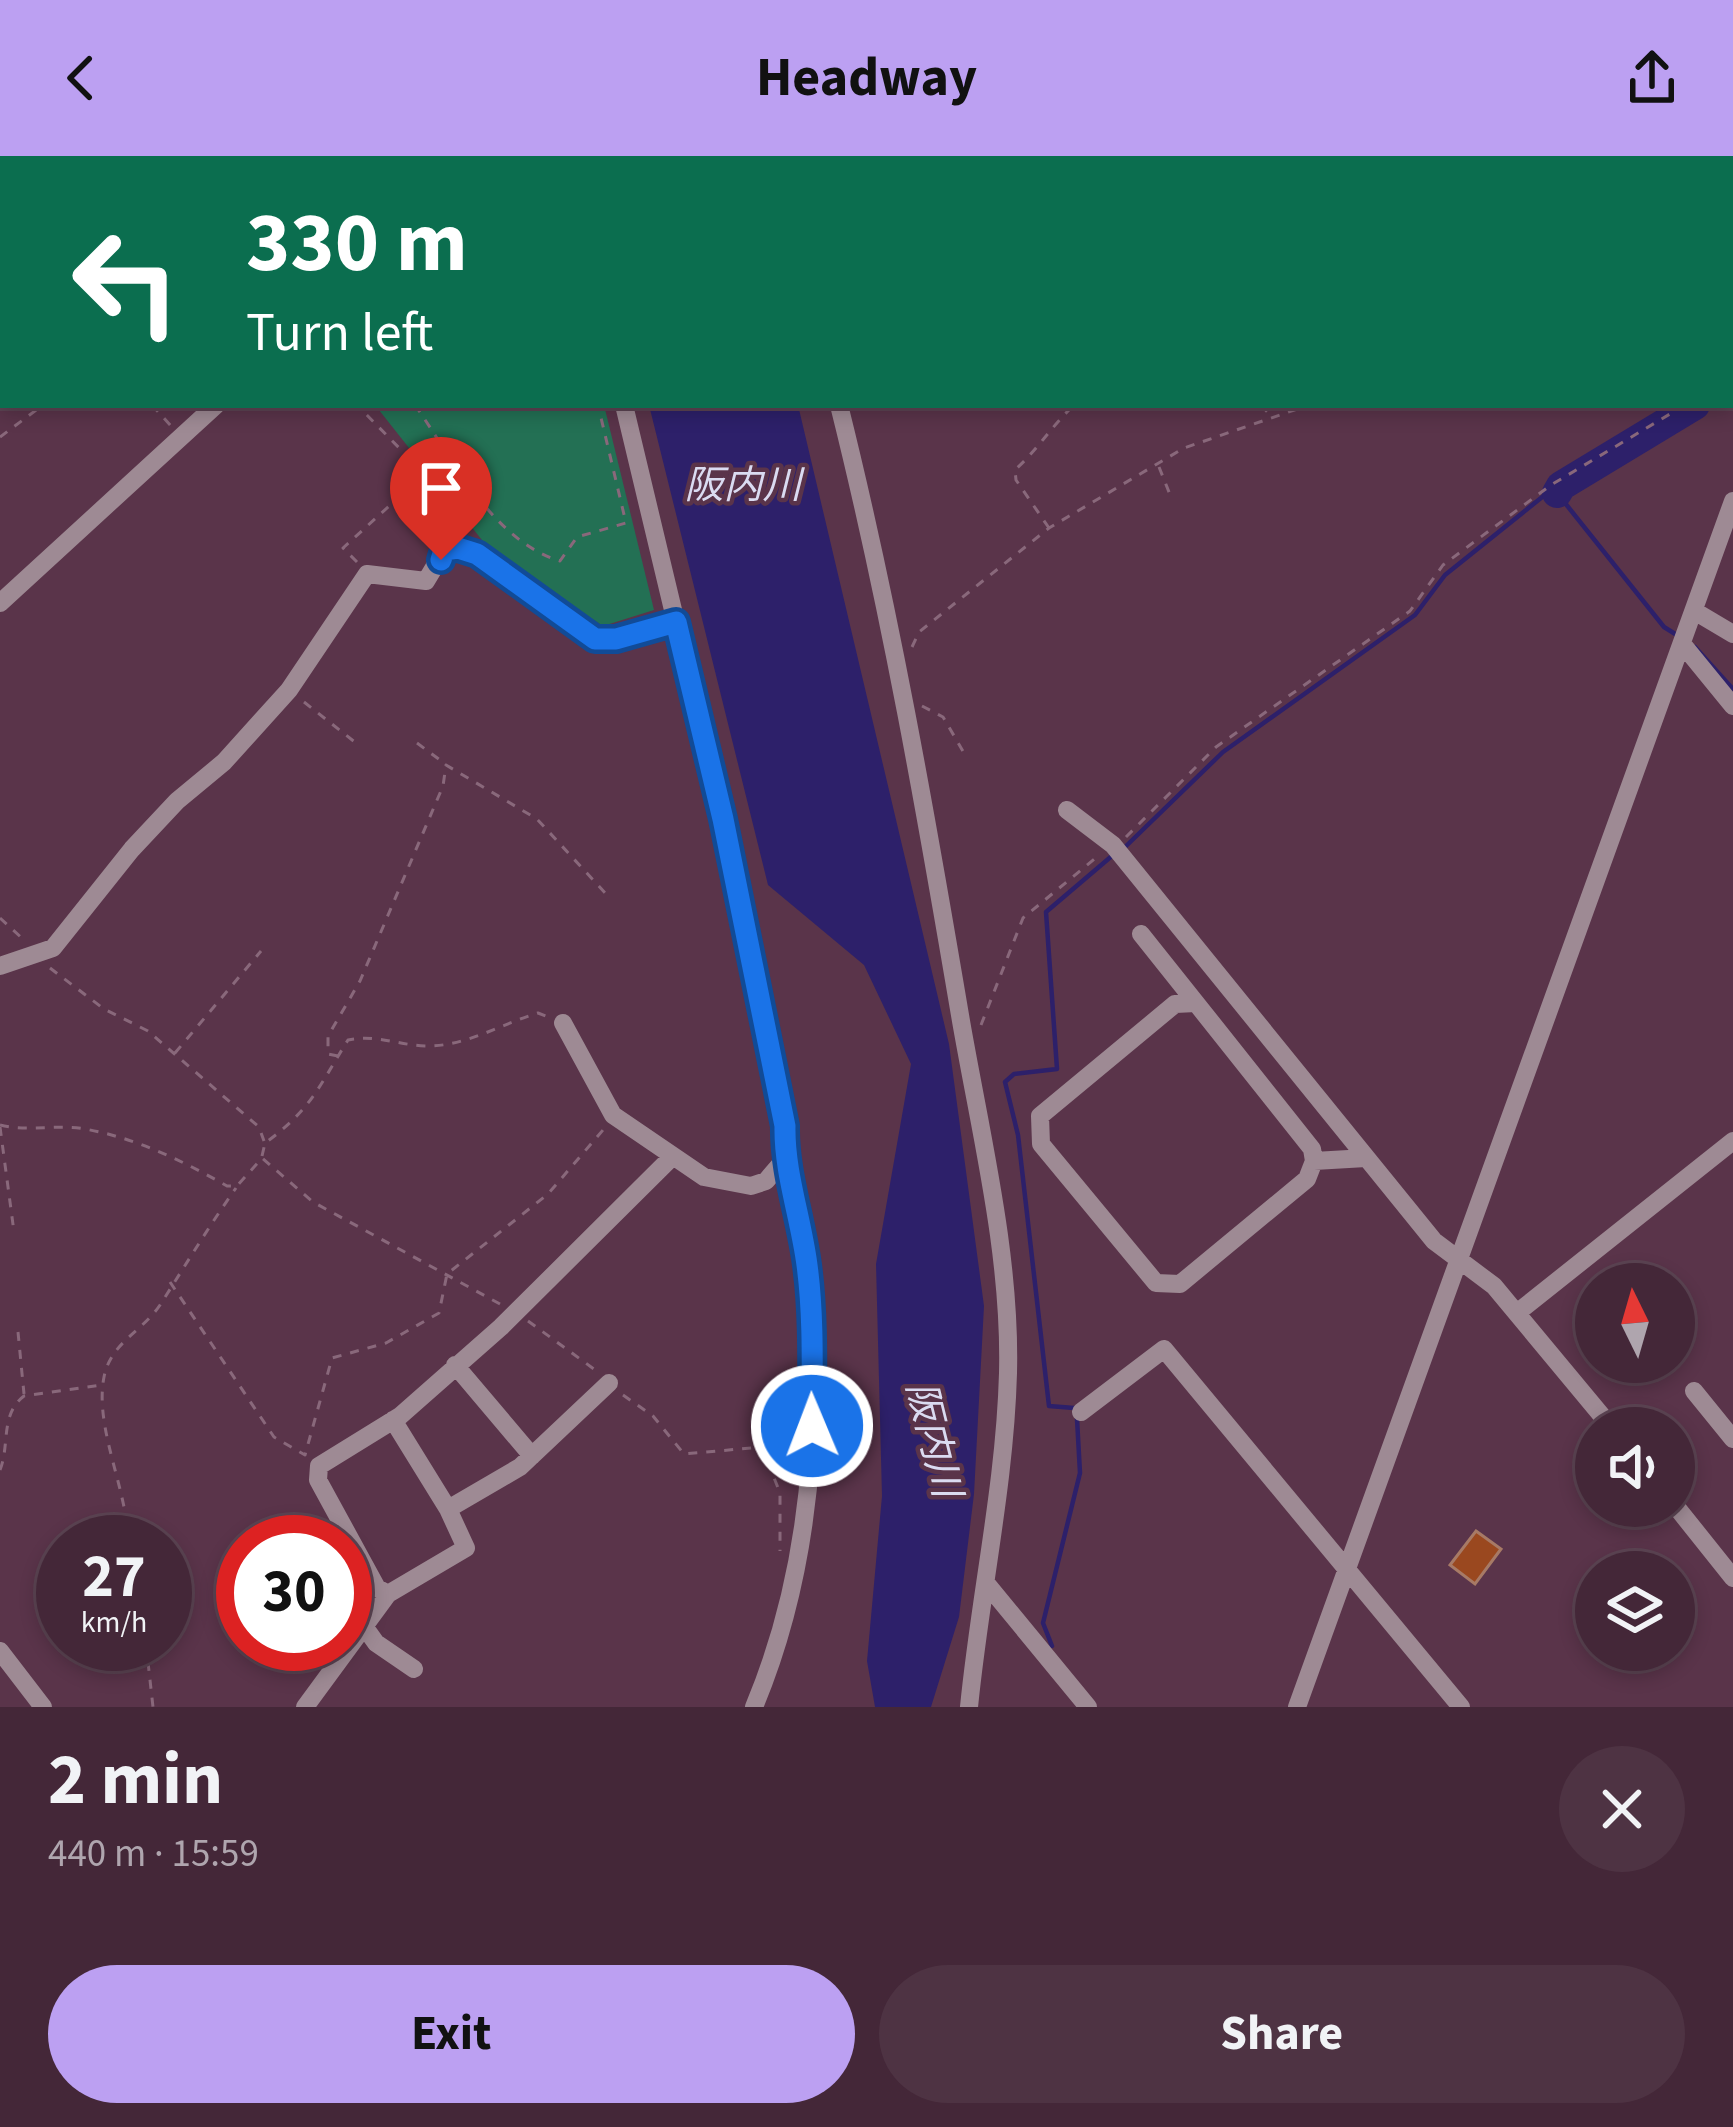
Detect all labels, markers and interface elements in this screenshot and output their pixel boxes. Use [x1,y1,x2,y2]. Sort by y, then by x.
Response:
text: Headway [756,40,977,117]
icon: back [48,45,114,111]
icon: share [1619,45,1685,111]
text: 330 m [246,184,468,304]
icon: left [48,204,204,360]
text: Turn left [246,295,433,372]
pin [390,437,492,560]
icon: arrive [408,455,474,521]
water label: 阪内川 [684,458,805,514]
north arrow [1575,1263,1695,1383]
map controls [1575,1263,1695,1671]
position arrow [749,1363,875,1489]
water label: 阪内川 [892,1376,975,1507]
button: sound [1575,1407,1695,1527]
speed limit sign: 30 [216,1515,372,1671]
text: 27 [82,1535,146,1620]
button: layers [1575,1551,1695,1671]
text: km/h [81,1601,147,1644]
text: 2 min [48,1729,223,1832]
button: close [1559,1746,1685,1872]
text: 440 m · 15:59 [48,1826,259,1882]
button: Exit [48,1965,855,2103]
button: Share [879,1965,1685,2103]

